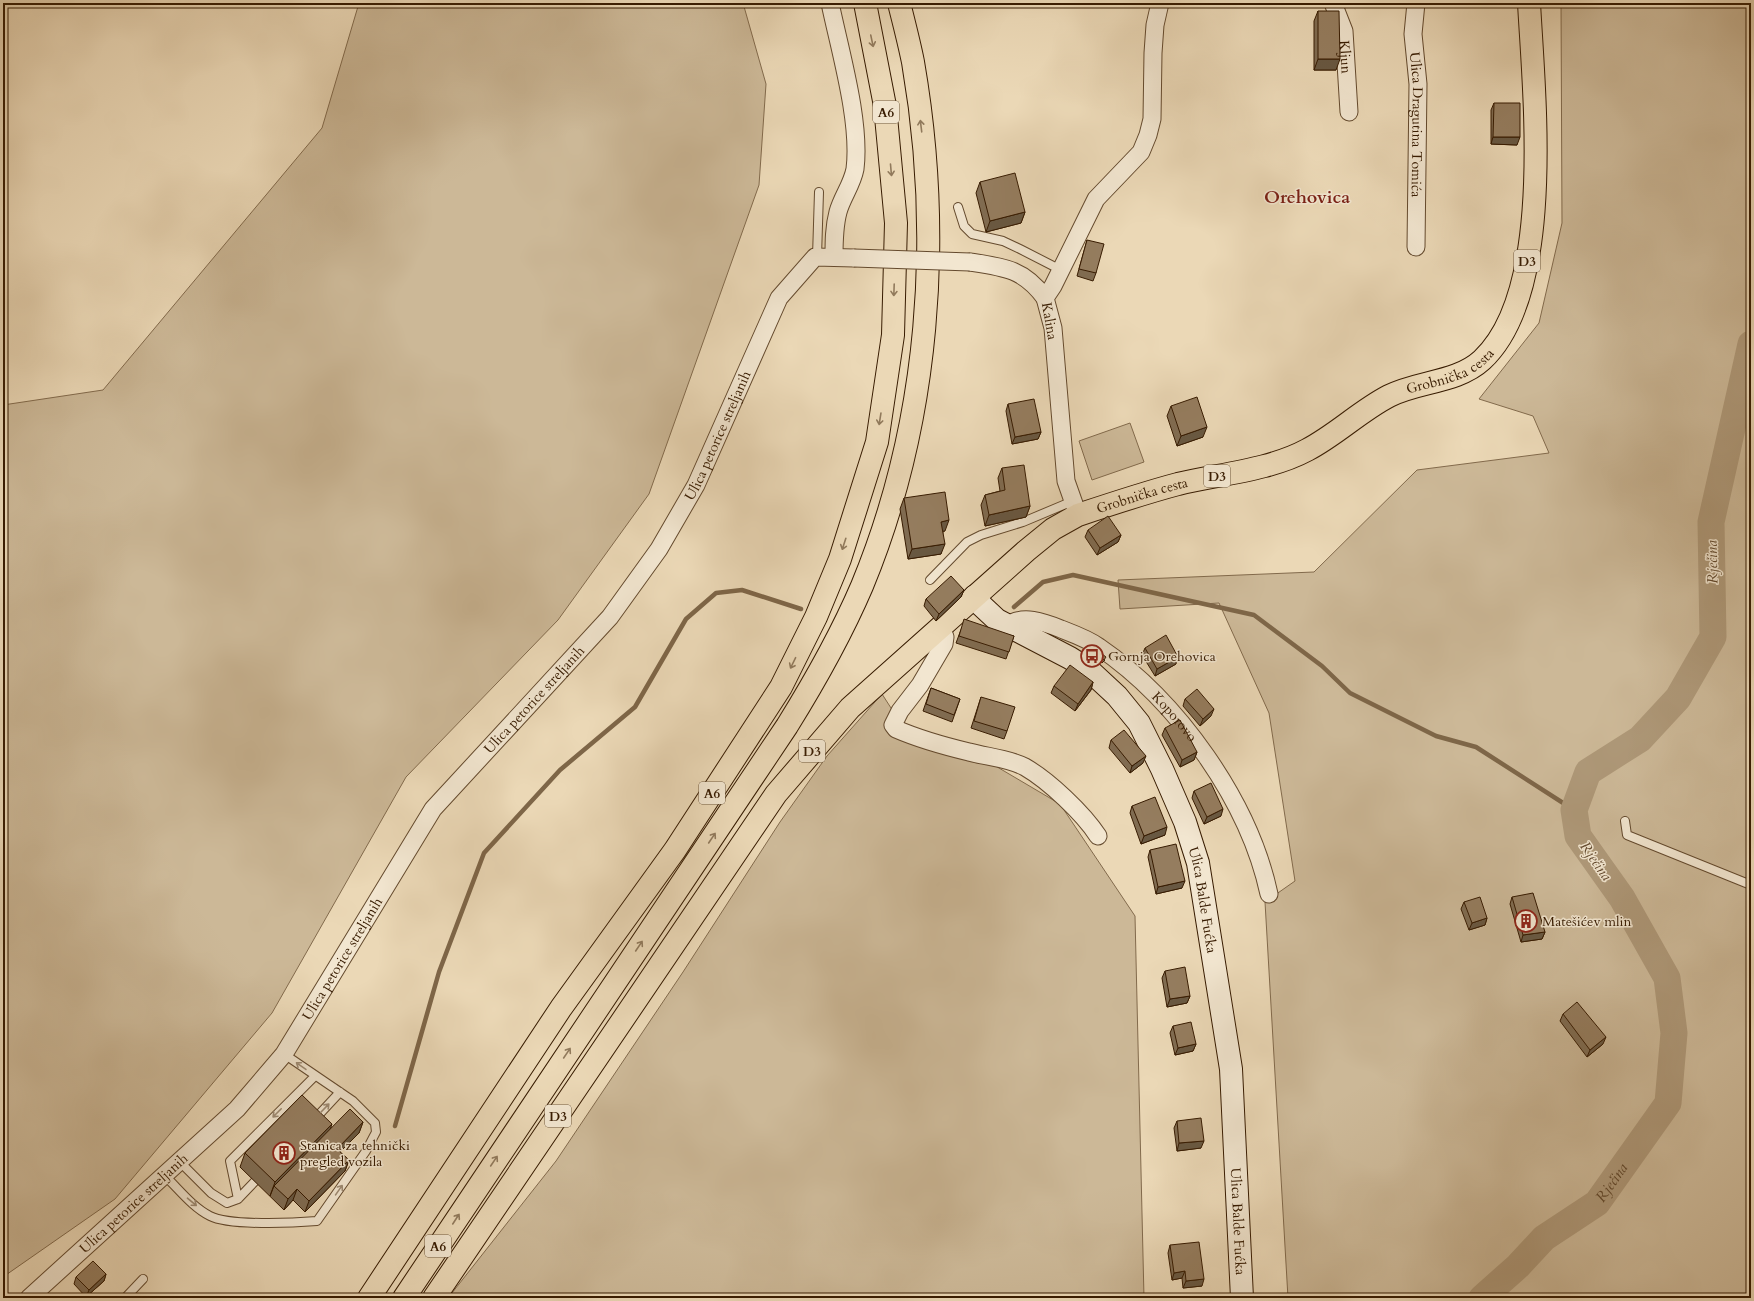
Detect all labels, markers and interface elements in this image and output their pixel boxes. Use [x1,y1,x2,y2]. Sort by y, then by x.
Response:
one-way arrow [869,34,877,47]
street label: Kljun [1335,40,1356,74]
street label: Ulica Dragutina Tomića [1405,51,1427,197]
road number: A6 [873,101,899,123]
one-way arrow [917,120,925,133]
one-way arrow [887,163,895,176]
district label: Orehovica [1264,185,1350,210]
road number: D3 [1514,250,1540,272]
one-way arrow [890,283,898,296]
street label: Kalina [1037,301,1062,341]
street label: Grobnička cesta [1404,345,1499,399]
street label: Ulica petorice streljanih [680,368,756,504]
one-way arrow [876,412,884,425]
road number: D3 [1204,465,1230,487]
street label: Grobnička cesta [1094,473,1190,518]
one-way arrow [840,537,847,550]
water label: Rječina [1702,540,1722,584]
street label: Ulica petorice streljanih [480,642,589,758]
bus stop icon: Gornja Orehovica [1079,643,1105,669]
place label: Gornja Orehovica [1108,647,1216,666]
one-way arrow [789,657,796,669]
street label: Koporovo [1148,688,1202,746]
road number: D3 [799,740,825,762]
road number: A6 [699,782,725,804]
one-way arrow [708,833,716,844]
water label: Rječina [1575,837,1617,885]
street label: Ulica Balde Fućka [1183,845,1221,954]
street label: Ulica petorice streljanih [298,894,387,1024]
building icon: Matešićev mlin [1513,908,1539,934]
place label: Matešićev mlin [1542,912,1632,931]
one-way arrow [636,940,644,952]
one-way arrow [563,1048,571,1059]
one-way arrow [295,1062,306,1070]
one-way arrow [320,1103,330,1113]
road number: D3 [545,1105,571,1127]
one-way arrow [272,1108,282,1118]
place label: Stanica za tehnički pregled vozila [300,1136,410,1171]
building icon: Stanica za tehnički pregled vozila [271,1140,297,1166]
street label: Ulica petorice streljanih [75,1149,192,1258]
one-way arrow [490,1156,498,1167]
water label: Rječina [1591,1159,1632,1206]
street label: Ulica Balde Fućka [1226,1167,1250,1276]
one-way arrow [335,1184,343,1195]
one-way arrow [187,1197,197,1206]
one-way arrow [451,1213,460,1224]
road number: A6 [425,1235,451,1257]

